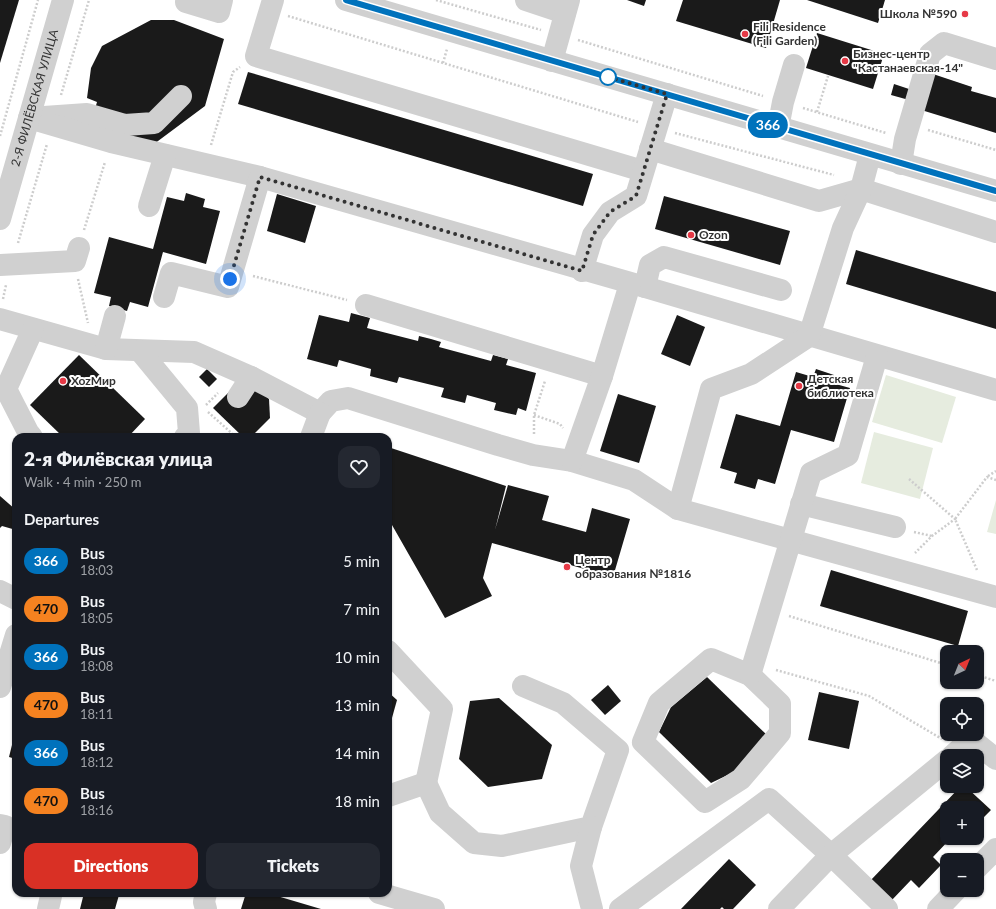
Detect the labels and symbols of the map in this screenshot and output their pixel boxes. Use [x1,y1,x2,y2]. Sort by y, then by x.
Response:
place label: Школа №590 [880,6,957,21]
marker: Школа №590 [960,9,970,19]
place label: Fili Residence (Fili Garden) [753,19,826,48]
street label: 2-Я ФИЛЁВСКАЯ УЛИЦА [8,27,61,168]
marker: Fili Residence (Fili Garden) [740,29,750,39]
place label: Бизнес-центр "Кастанаевская-14" [853,46,963,75]
marker: Бизнес-центр "Кастанаевская-14" [840,56,850,66]
unlabelled marker [599,68,617,86]
line badge: 366 [745,112,791,138]
place label: Ozon [699,227,728,242]
marker: Ozon [686,230,696,240]
your location [220,269,240,289]
place label: Детская библиотека [807,371,874,400]
place label: XozМир [71,373,116,388]
marker: XozМир [58,376,68,386]
marker: Детская библиотека [794,381,804,391]
place label: Центр образования №1816 [575,552,691,581]
marker: Центр образования №1816 [562,562,572,572]
north arrow [940,645,984,689]

